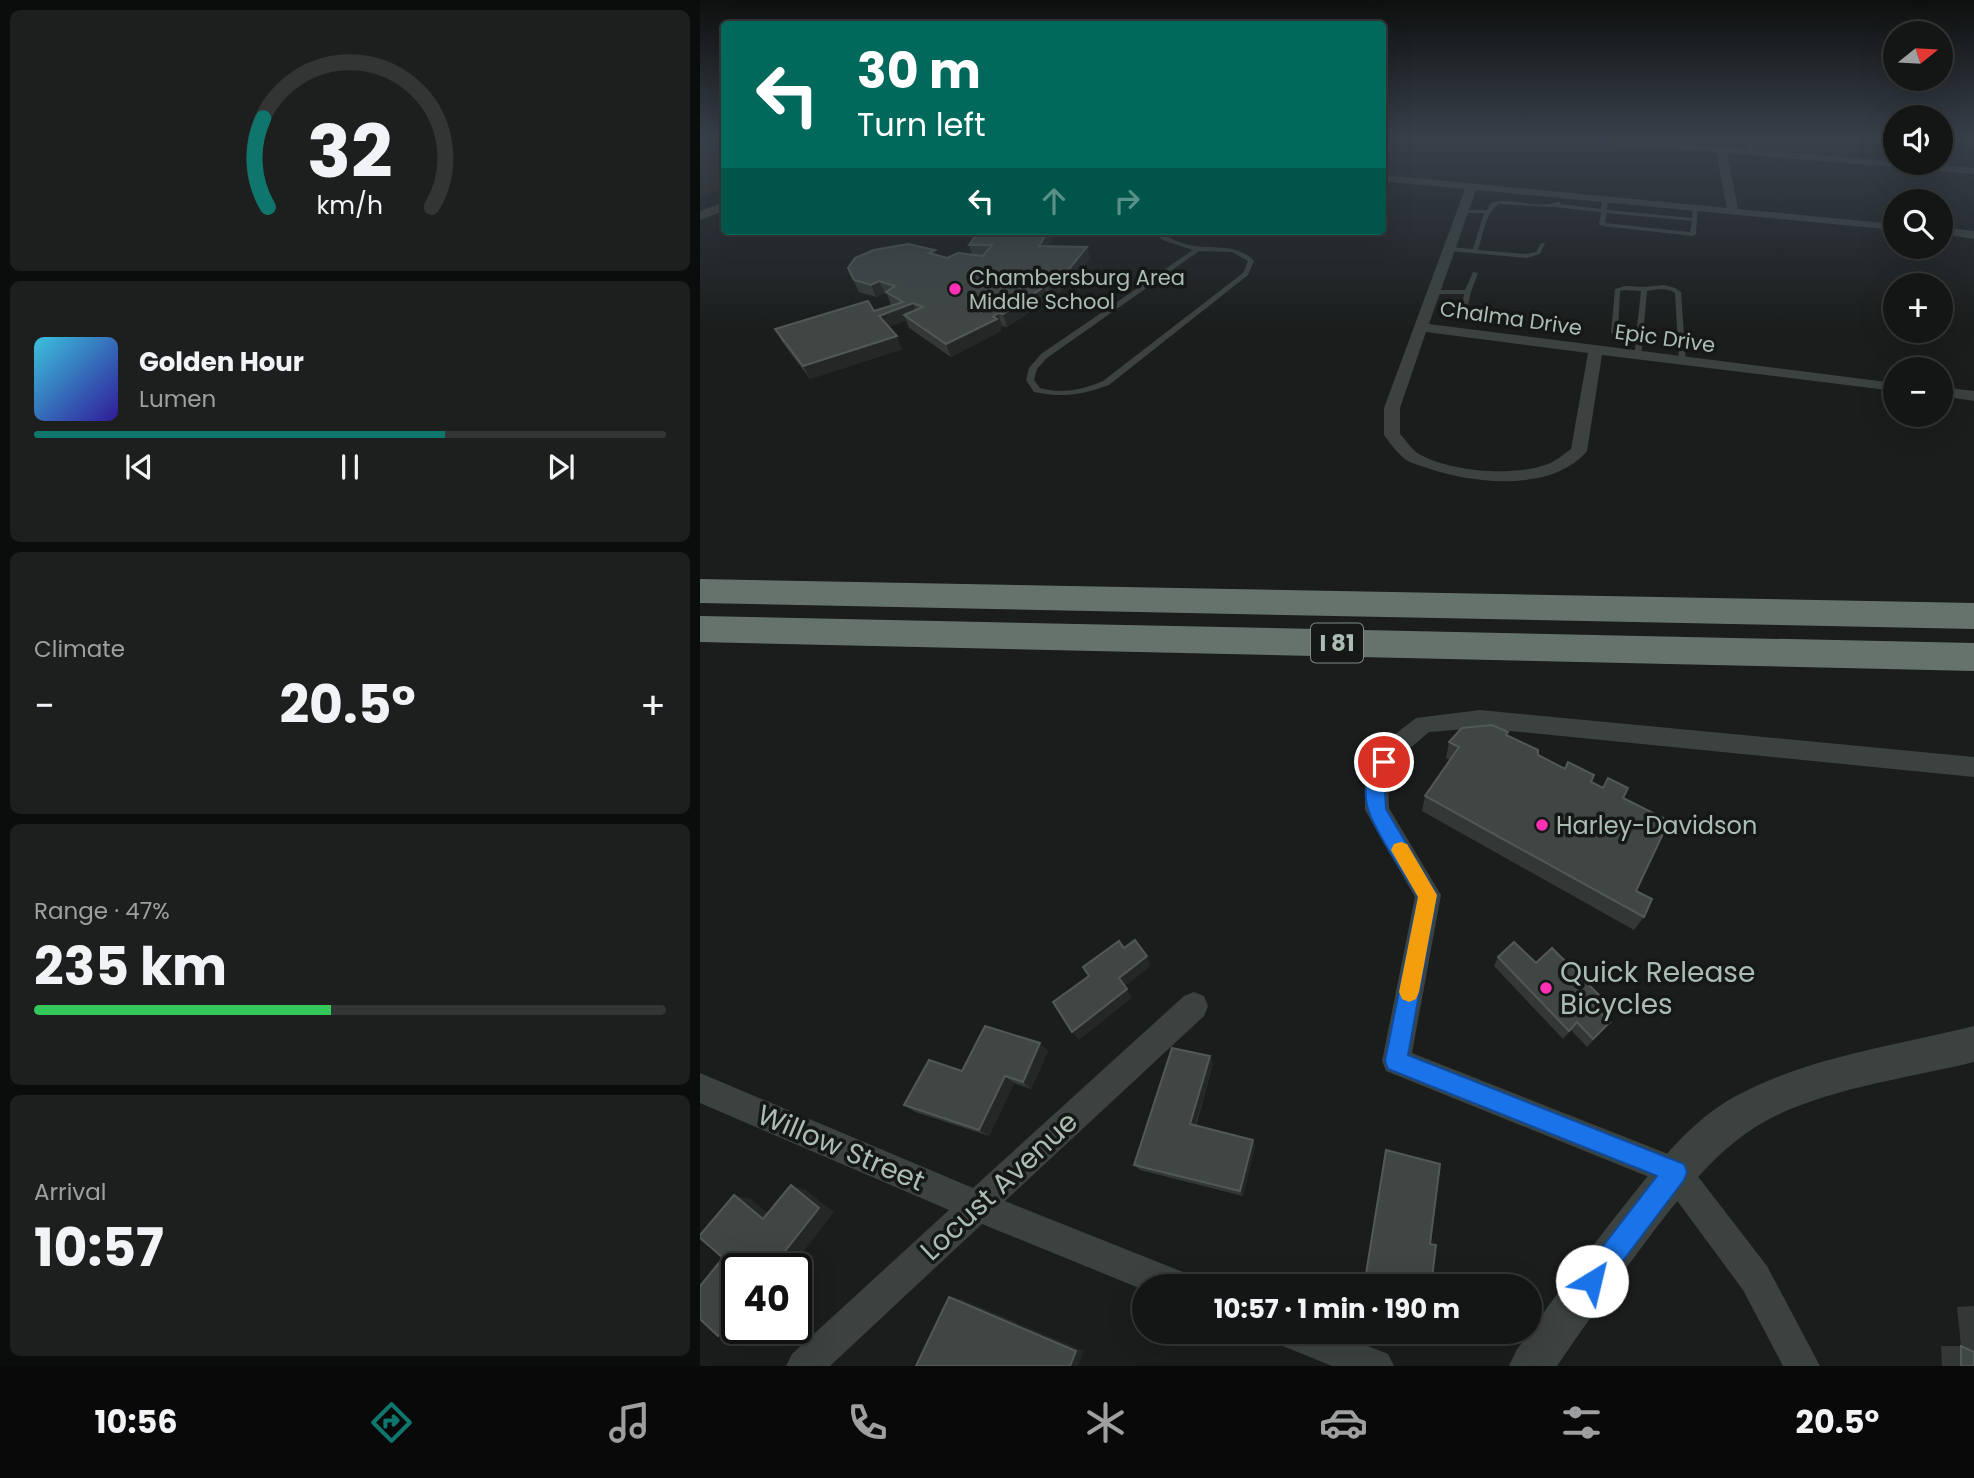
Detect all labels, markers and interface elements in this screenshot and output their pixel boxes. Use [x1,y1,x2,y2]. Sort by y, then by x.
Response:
north arrow [1883,21,1953,91]
map controls [1883,21,1953,427]
text: 30 m [857,37,981,105]
icon: left [742,49,833,140]
text: 32 [307,101,393,202]
text: Turn left [857,102,986,147]
button: sound [1883,105,1953,175]
icon: left [962,182,1000,220]
icon: ahead [1035,182,1073,220]
icon: right [1108,182,1146,220]
text: km/h [317,187,383,222]
button: search [1883,189,1953,259]
place label: Chambersburg Area Middle School [969,263,1185,316]
button: + [1883,273,1953,343]
marker: Chambersburg Area Middle School [947,281,963,297]
street label: Chalma Drive [1438,294,1584,342]
street label: Epic Drive [1613,317,1717,359]
text: Golden Hour [139,344,304,380]
button: − [1883,357,1953,427]
text: Lumen [139,383,216,415]
icon: previous [120,448,158,486]
icon: pause [331,448,369,486]
icon: next [542,448,580,486]
road number: I 81 [1311,624,1363,663]
text: Climate [34,633,125,665]
text: 20.5° [279,668,416,741]
text: − [34,679,55,732]
text: + [640,679,666,732]
pin [1354,732,1414,792]
icon: arrive [1365,743,1403,781]
place label: Harley-Davidson [1556,809,1757,842]
marker: Harley-Davidson [1534,817,1550,833]
text: Range · 47% [34,895,170,927]
text: 235 km [34,930,227,1003]
place label: Quick Release Bicycles [1560,953,1755,1024]
marker: Quick Release Bicycles [1538,980,1554,996]
street label: Willow Street [751,1095,931,1201]
street label: Locust Avenue [912,1103,1086,1269]
text: Arrival [34,1176,106,1208]
text: 10:57 [34,1211,164,1284]
position arrow [1555,1244,1629,1318]
speed limit sign: 40 [721,1253,812,1344]
text: 10:57 · 1 min · 190 m [1214,1291,1460,1327]
icon: directions [367,1398,416,1447]
icon: music [605,1398,654,1447]
icon: phone [843,1398,892,1447]
icon: climate [1081,1398,1130,1447]
icon: car [1319,1398,1368,1447]
icon: filters [1557,1398,1606,1447]
text: 10:56 [95,1399,178,1444]
text: 20.5° [1796,1399,1879,1444]

